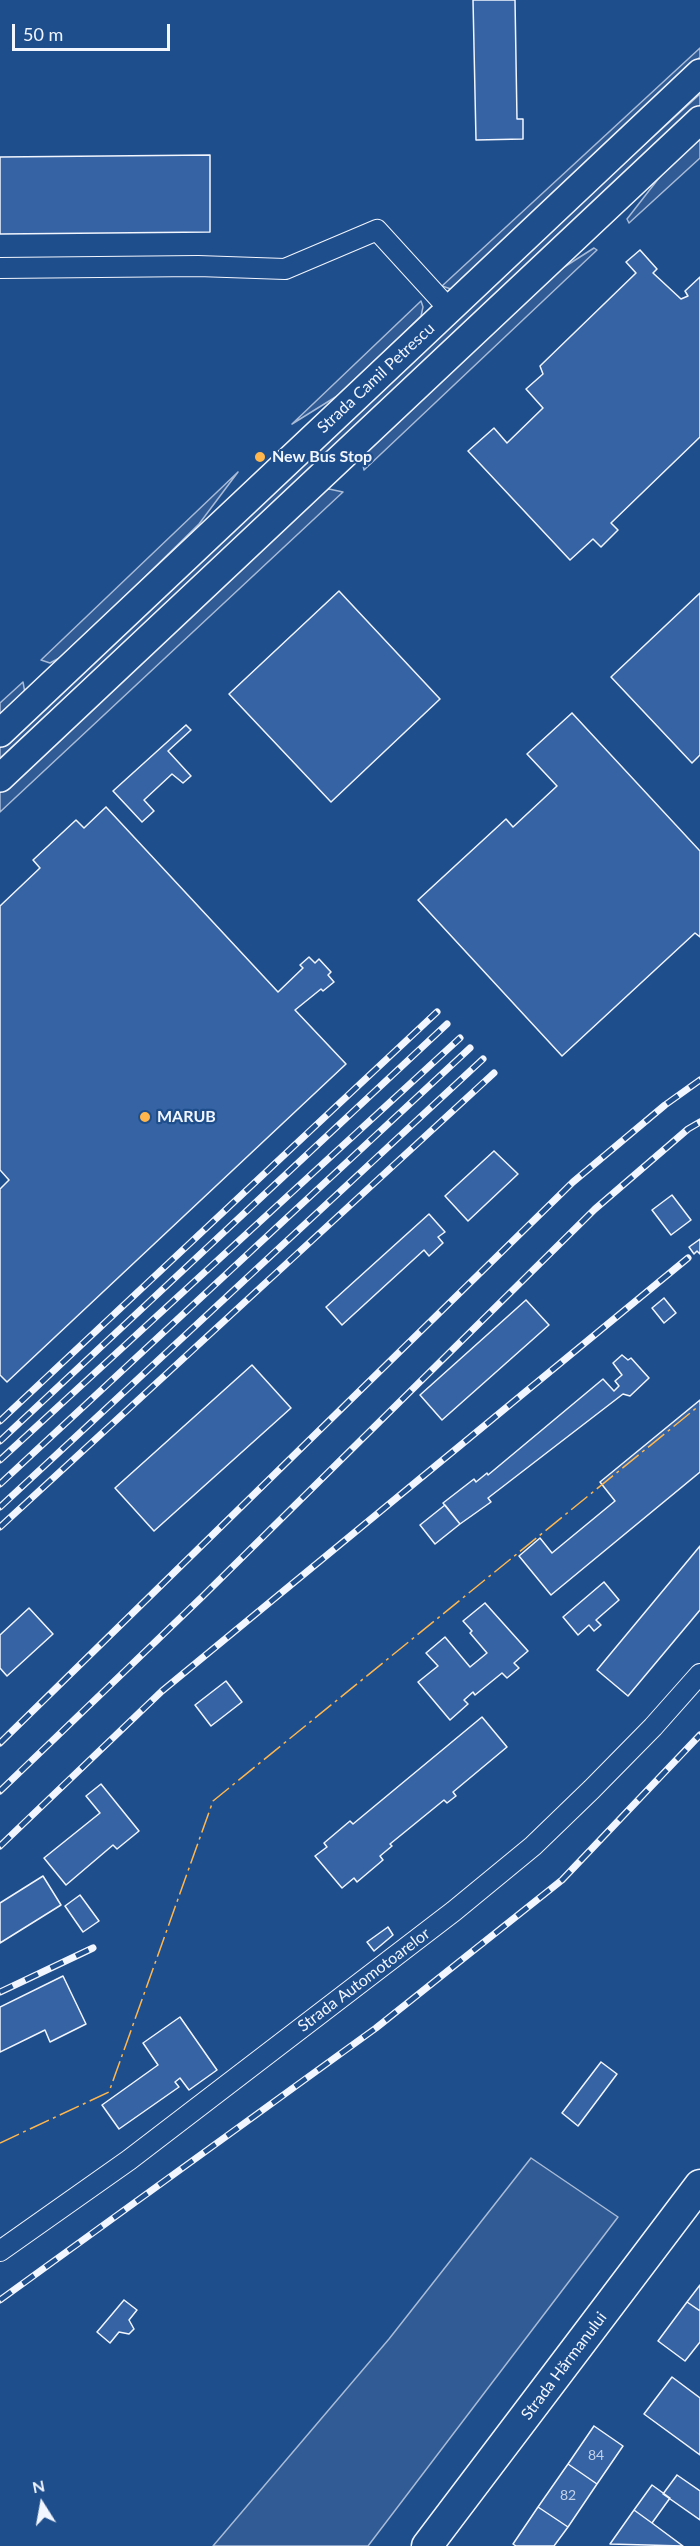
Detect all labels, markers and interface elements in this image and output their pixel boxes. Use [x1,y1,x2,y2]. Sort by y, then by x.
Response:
scale bar [15,12,172,50]
text: 50 m [23,23,63,45]
street label: Strada Camil Petrescu [314,319,438,437]
place label: New Bus Stop [272,447,372,467]
marker: New Bus Stop [253,450,267,464]
place label: MARUB [157,1107,216,1127]
marker: MARUB [138,1110,152,1124]
street label: Strada Automotoarelor [294,1924,434,2036]
street label: Strada Hărmanului [517,2308,611,2424]
house number: 84 [588,2447,604,2463]
north arrow [12,2474,72,2534]
text: N [31,2475,46,2496]
house number: 82 [560,2487,576,2503]

